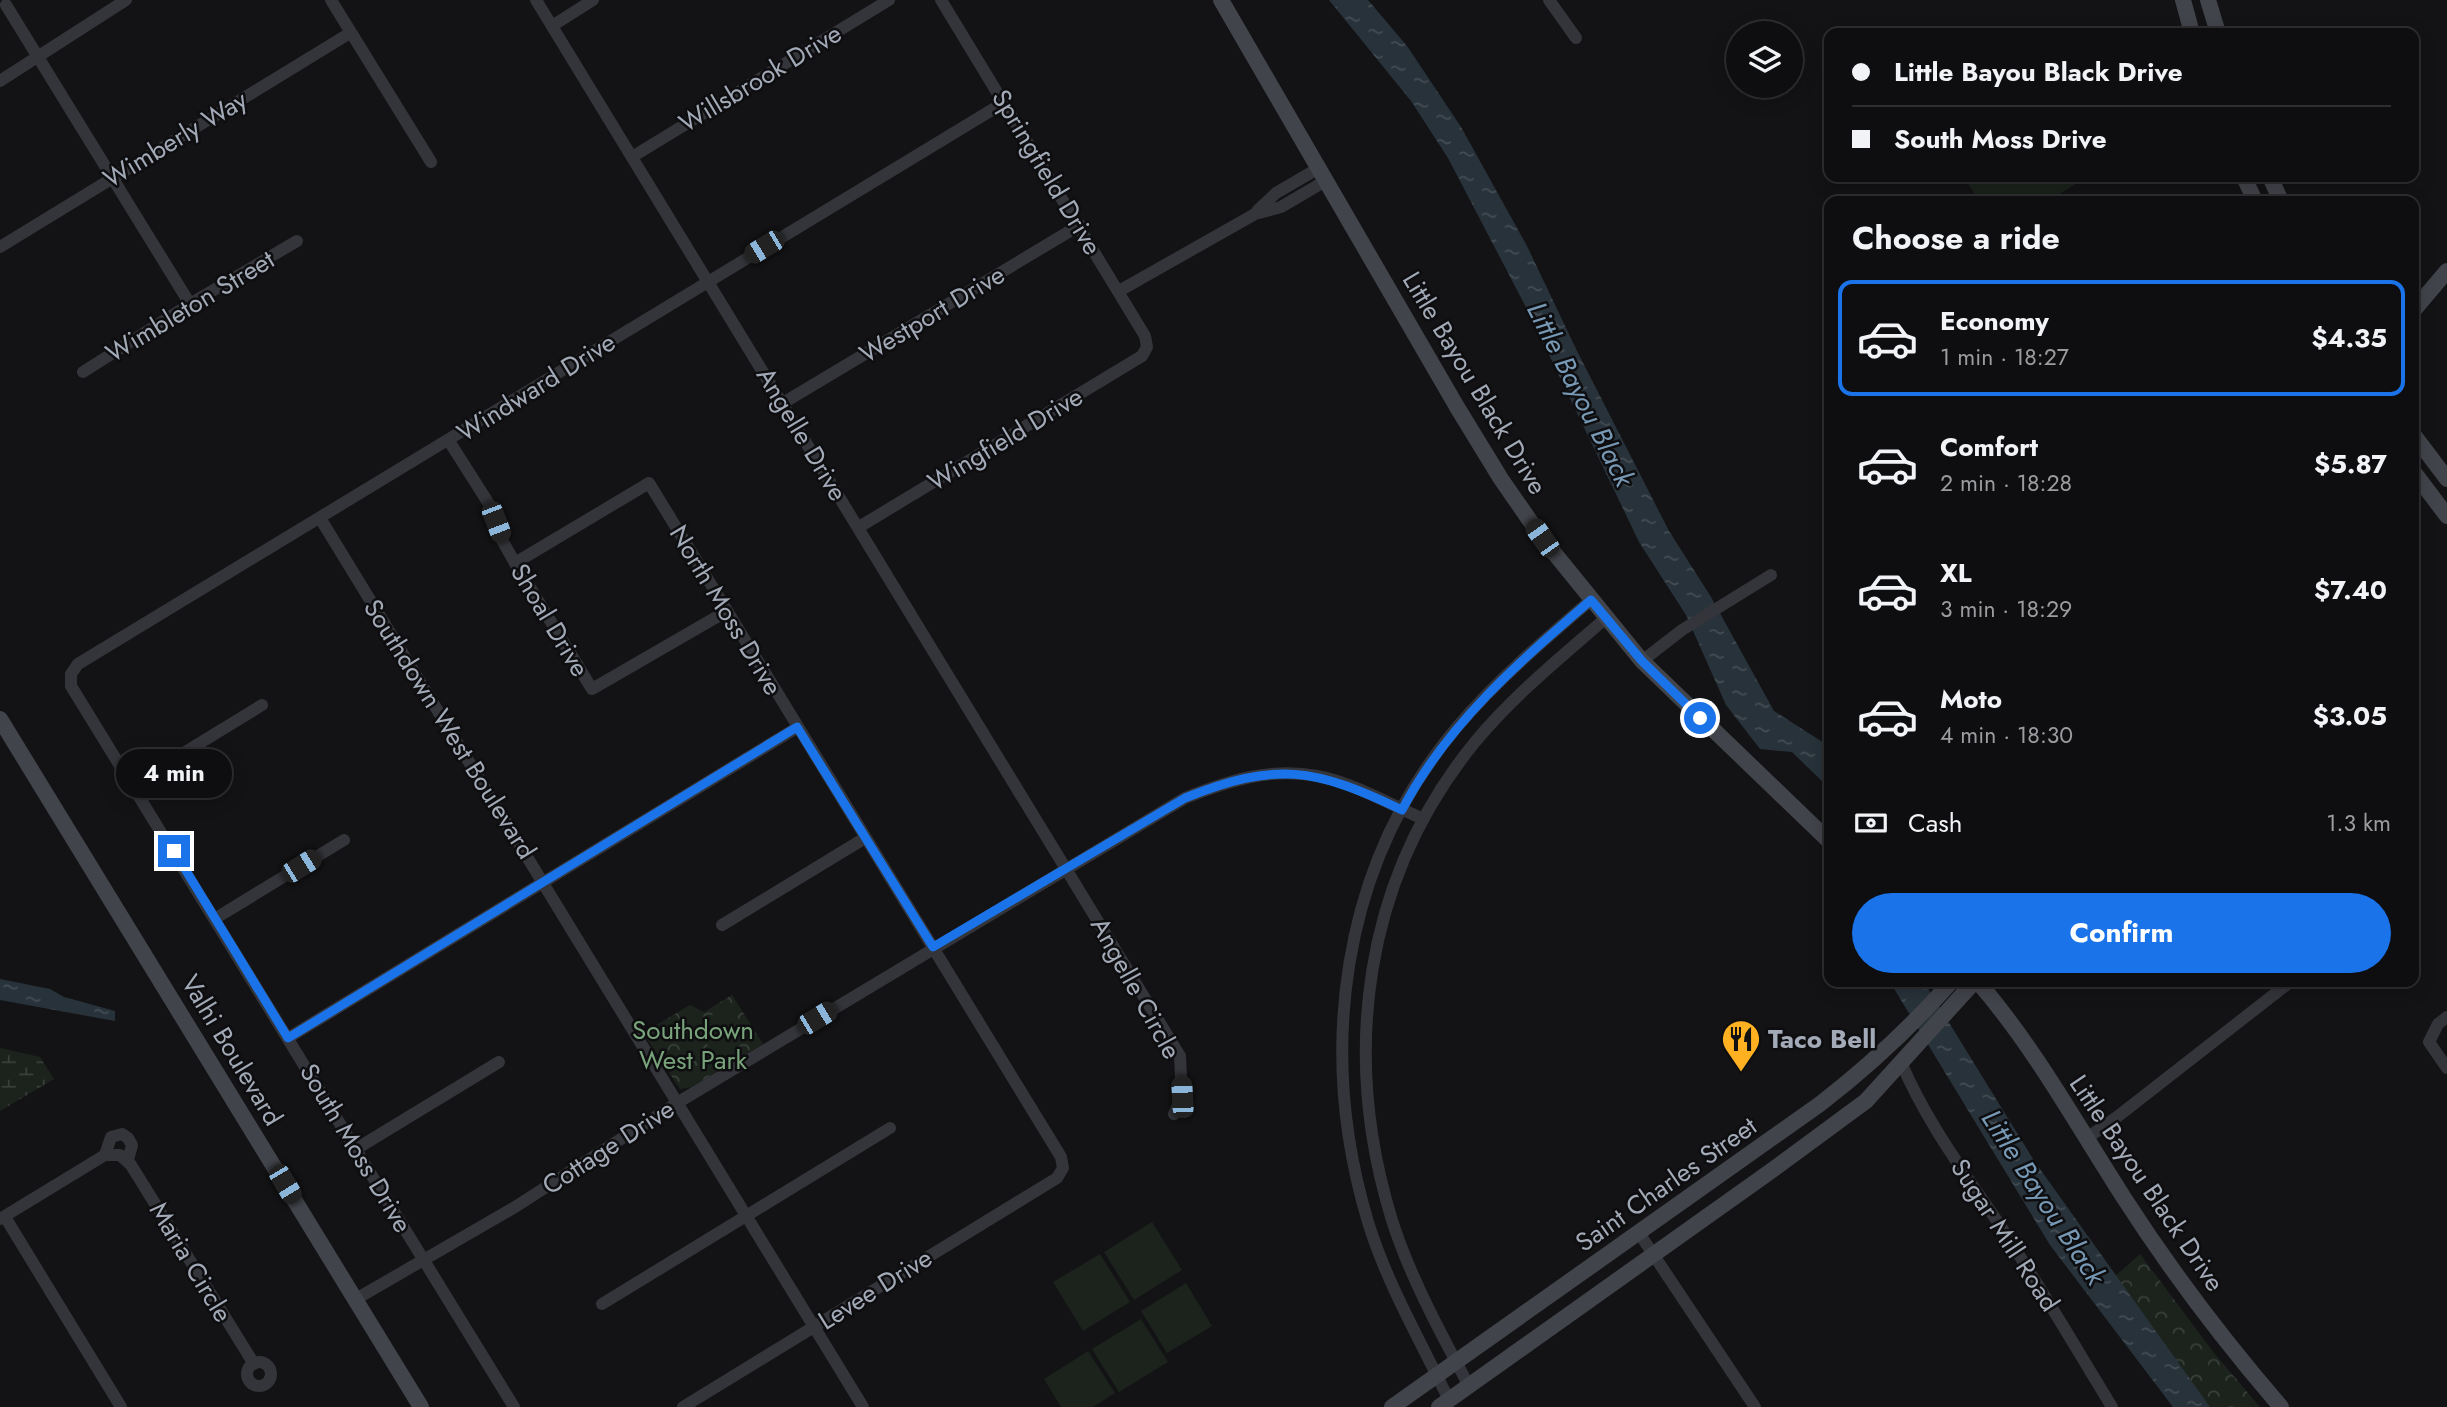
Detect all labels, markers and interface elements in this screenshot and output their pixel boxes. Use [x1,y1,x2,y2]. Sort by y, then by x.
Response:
street label: Willsbrook Drive [671,14,849,142]
map controls [1726,21,1803,98]
button: layers [1726,21,1803,98]
text: Little Bayou Black Drive [1894,53,2183,91]
street label: Wimberly Way [96,81,255,197]
street label: Springfield Drive [983,82,1111,262]
text: South Moss Drive [1894,120,2107,158]
text: Choose a ride [1852,215,2060,261]
car [741,227,788,267]
street label: Wimbleton Street [98,240,282,371]
street label: Westport Drive [852,256,1012,372]
street label: Little Bayou Black Drive [1393,264,1557,502]
water label: Little Bayou Black [1516,295,1645,495]
text: Economy [1940,302,2049,340]
icon: car [1856,307,1919,370]
text: $4.35 [2311,319,2387,357]
street label: Windward Drive [449,323,623,451]
text: 1 min · 18:27 [1940,340,2069,374]
street label: Angelle Drive [747,360,857,508]
street label: Wingfield Drive [920,378,1090,500]
text: Comfort [1940,428,2038,466]
icon: car [1856,433,1919,496]
text: $5.87 [2314,445,2387,483]
text: 2 min · 18:28 [1940,466,2072,500]
car [479,499,514,545]
car [1522,515,1563,561]
street label: North Moss Drive [660,518,792,702]
text: XL [1940,554,1972,592]
street label: Shoal Drive [501,556,599,684]
icon: car [1856,559,1919,622]
text: $7.40 [2314,571,2387,609]
street label: Southdown West Boulevard [354,592,546,866]
text: 3 min · 18:29 [1940,592,2072,626]
text: Moto [1940,680,2002,718]
icon: car [1856,685,1919,748]
text: $3.05 [2313,697,2387,735]
route start [1684,702,1716,734]
text: 4 min · 18:30 [1940,718,2073,752]
callout: 4 min [116,750,232,798]
text: 4 min [143,756,205,790]
icon: cash [1852,804,1890,842]
text: Cash [1908,804,1962,842]
text: 1.3 km [2326,806,2391,840]
route end [158,835,190,867]
car [278,846,325,886]
button: Confirm [1852,893,2391,973]
street label: Angelle Circle [1081,910,1191,1066]
street label: Valhi Boulevard [172,967,292,1133]
car [794,998,841,1038]
park label: Southdown West Park [632,1011,754,1079]
restaurant icon: Taco Bell [1720,1018,1762,1073]
place label: Taco Bell [1768,1020,1876,1058]
street label: South Moss Drive [290,1056,422,1240]
street label: Little Bayou Black Drive [2060,1067,2234,1299]
car [1171,1075,1194,1119]
street label: Cottage Drive [534,1090,682,1204]
water label: Little Bayou Black [1971,1101,2116,1294]
street label: Saint Charles Street [1568,1107,1765,1261]
street label: Sugar Mill Road [1941,1151,2069,1319]
car [266,1161,305,1207]
street label: Maria Circle [140,1195,242,1329]
street label: Levee Drive [811,1239,939,1339]

